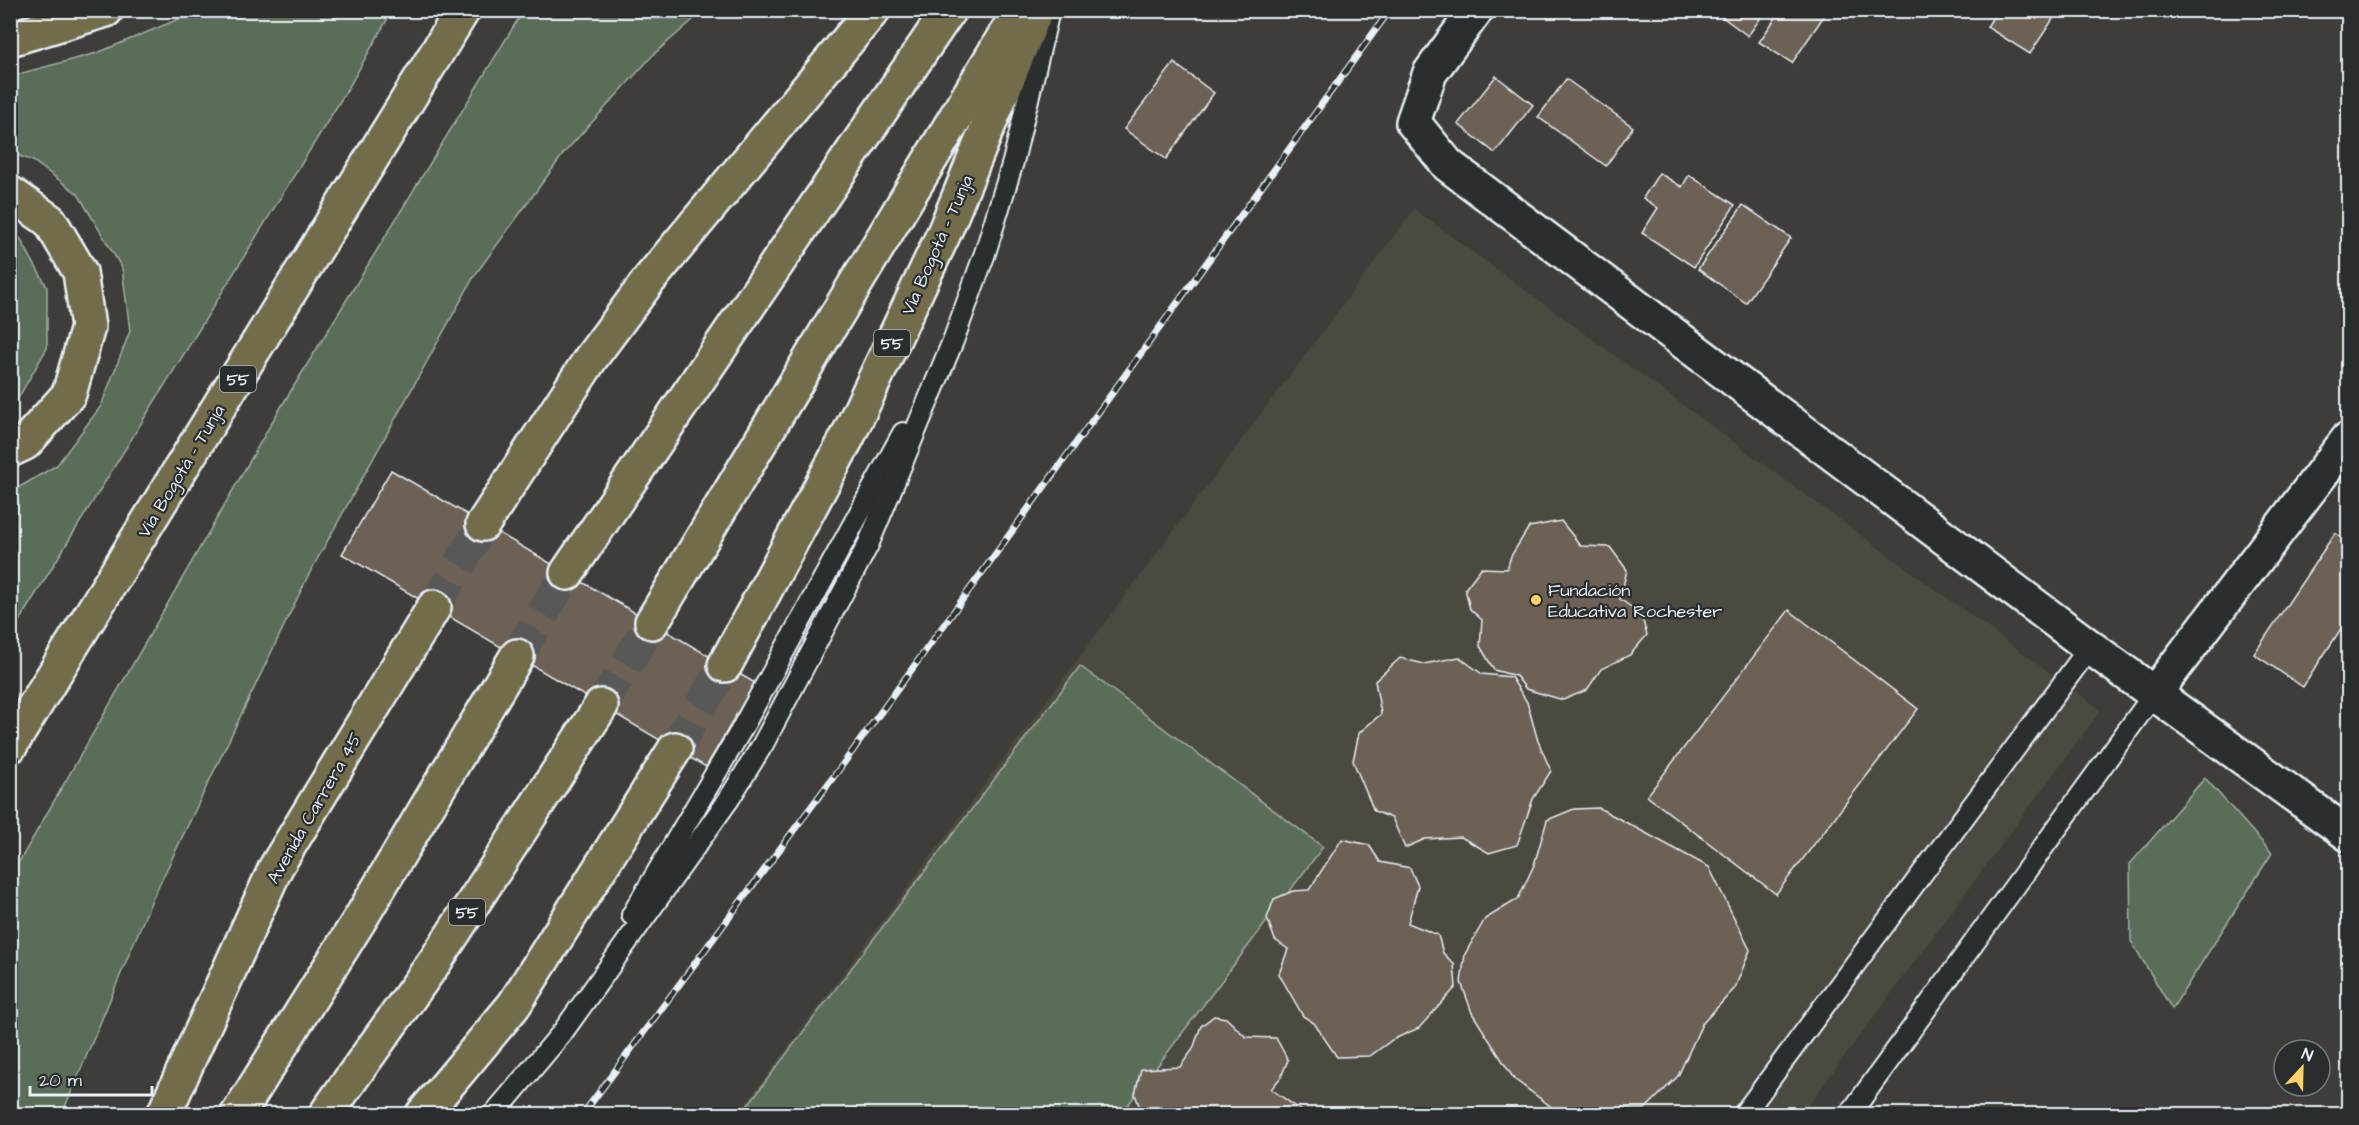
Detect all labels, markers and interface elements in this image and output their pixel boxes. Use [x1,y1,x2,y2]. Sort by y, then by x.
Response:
street label: Vía Bogotá - Tunja [895,171,980,320]
road number: 55 [874,330,910,356]
road number: 55 [220,366,256,392]
street label: Vía Bogotá - Tunja [132,400,232,543]
place label: Fundación Educativa Rochester [1548,578,1722,624]
marker: Fundación Educativa Rochester [1529,593,1543,607]
street label: Avenida Carrera 45 [261,728,368,888]
road number: 55 [449,899,485,925]
north arrow [2272,1038,2332,1098]
text: N [2298,1043,2316,1067]
scale bar [30,1059,152,1097]
text: 20 m [39,1068,82,1093]

